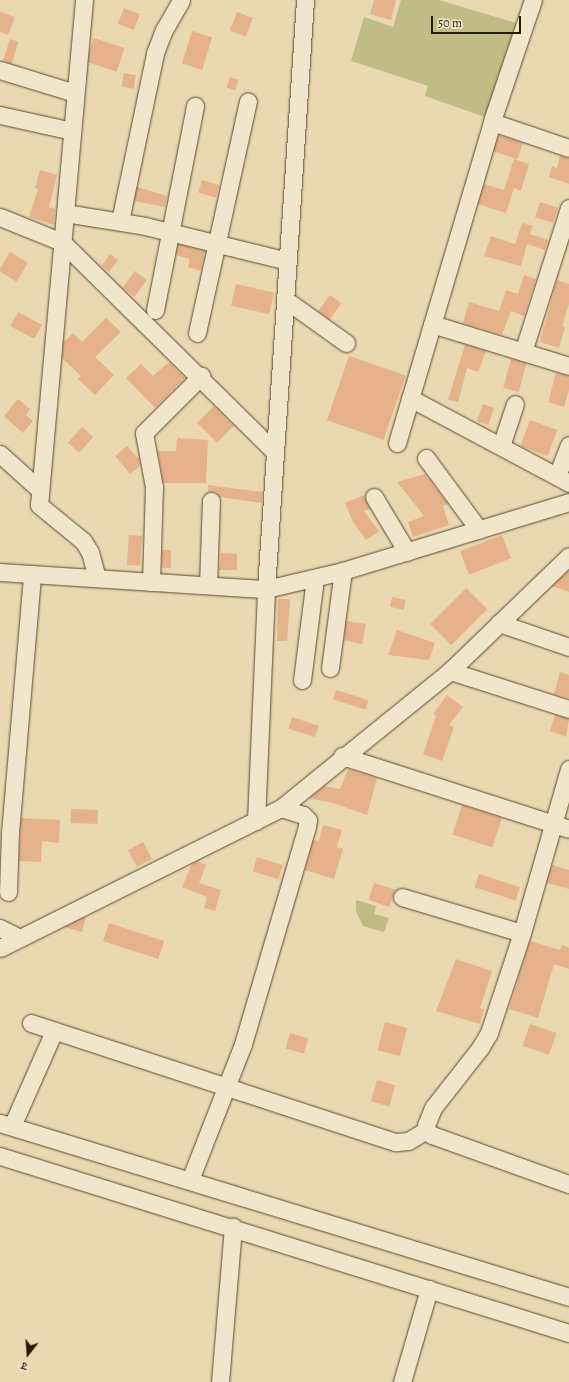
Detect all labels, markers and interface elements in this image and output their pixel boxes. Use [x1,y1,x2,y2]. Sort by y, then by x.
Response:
scale bar [433,8,523,34]
text: 50 m [438,15,462,31]
north arrow [8,1334,48,1374]
text: उ [19,1358,29,1374]

